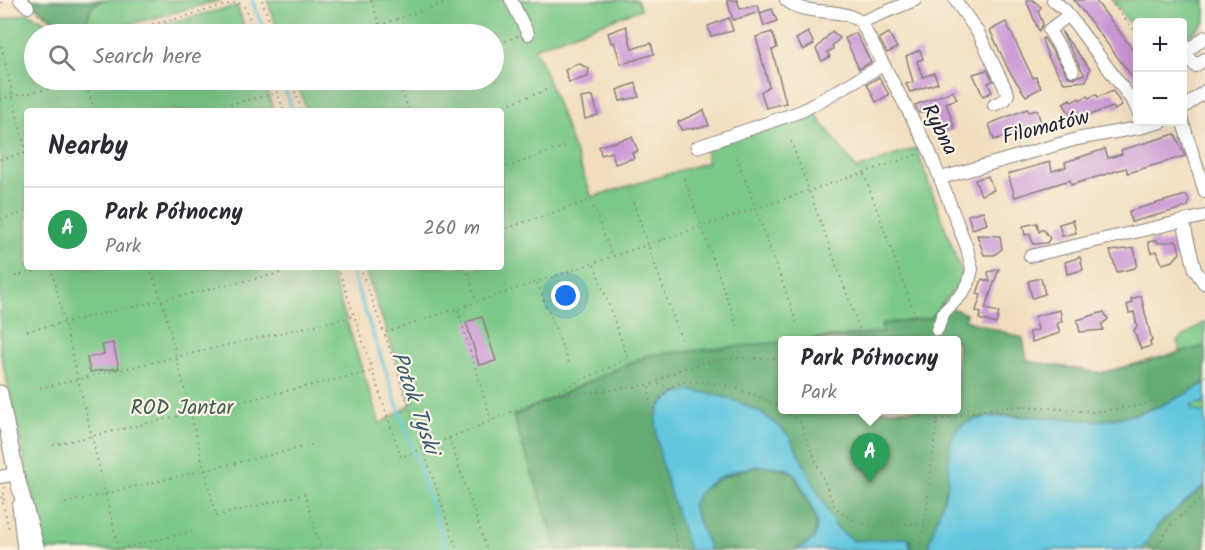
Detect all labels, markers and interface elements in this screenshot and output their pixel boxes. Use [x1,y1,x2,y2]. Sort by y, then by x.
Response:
map controls [1133,18,1187,126]
button: + [1133,18,1187,72]
search box [24,24,504,90]
text: Search here [93,40,201,75]
icon: search [45,41,78,74]
button: − [1133,72,1187,126]
street label: Rybna [912,98,966,162]
street label: Filomatów [999,101,1094,155]
text: Nearby [48,126,128,168]
text: Park Północny [105,196,243,231]
text: A [61,213,74,245]
text: 260 m [423,213,480,245]
text: Park [105,231,141,263]
your location [551,281,580,310]
popup [778,336,961,414]
text: Park Północny [801,342,938,377]
water label: Potok Tyski [380,347,449,464]
text: Park [801,377,837,409]
park label: ROD Jantar [131,392,234,425]
pin: A [850,434,890,483]

